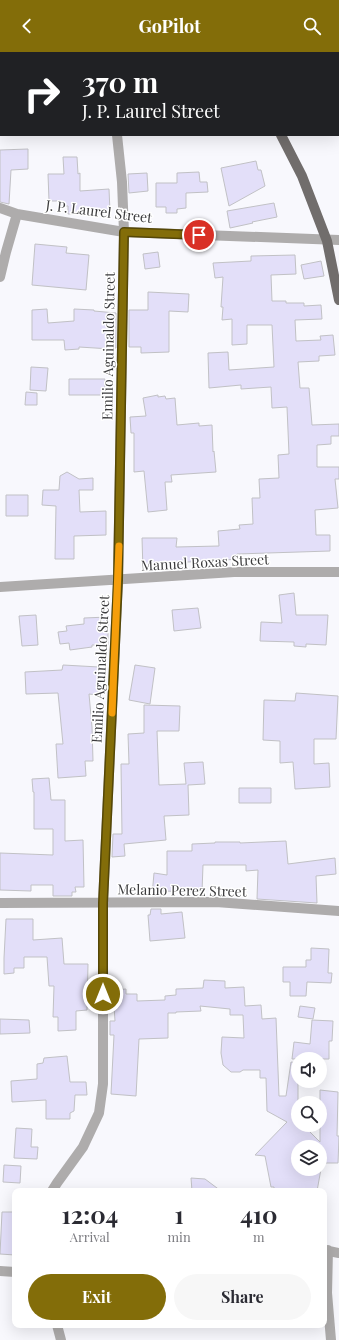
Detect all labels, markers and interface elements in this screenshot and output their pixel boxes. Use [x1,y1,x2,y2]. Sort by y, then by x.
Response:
text: GoPilot [138,14,201,38]
icon: back [16,15,38,37]
icon: search [301,15,323,37]
text: 370 m [82,63,158,100]
icon: right [16,68,68,120]
text: J. P. Laurel Street [82,99,220,123]
street label: J. P. Laurel Street [44,195,154,227]
pin [182,218,216,252]
icon: arrive [188,224,210,246]
street label: Emilio Aguinaldo Street [97,271,119,420]
street label: Manuel Roxas Street [140,549,271,575]
street label: Emilio Aguinaldo Street [87,593,113,744]
street label: Melanio Perez Street [117,879,248,901]
position arrow [82,973,124,1015]
map controls [291,1052,327,1176]
button: sound [291,1052,327,1088]
button: search [291,1096,327,1132]
button: layers [291,1140,327,1176]
text: 12:04 [61,1198,118,1230]
text: 1 [175,1198,184,1230]
text: 410 [240,1198,278,1230]
text: Arrival [70,1228,110,1245]
text: min [168,1228,191,1245]
text: m [253,1228,265,1245]
button: Exit [28,1274,166,1320]
button: Share [174,1274,311,1320]

